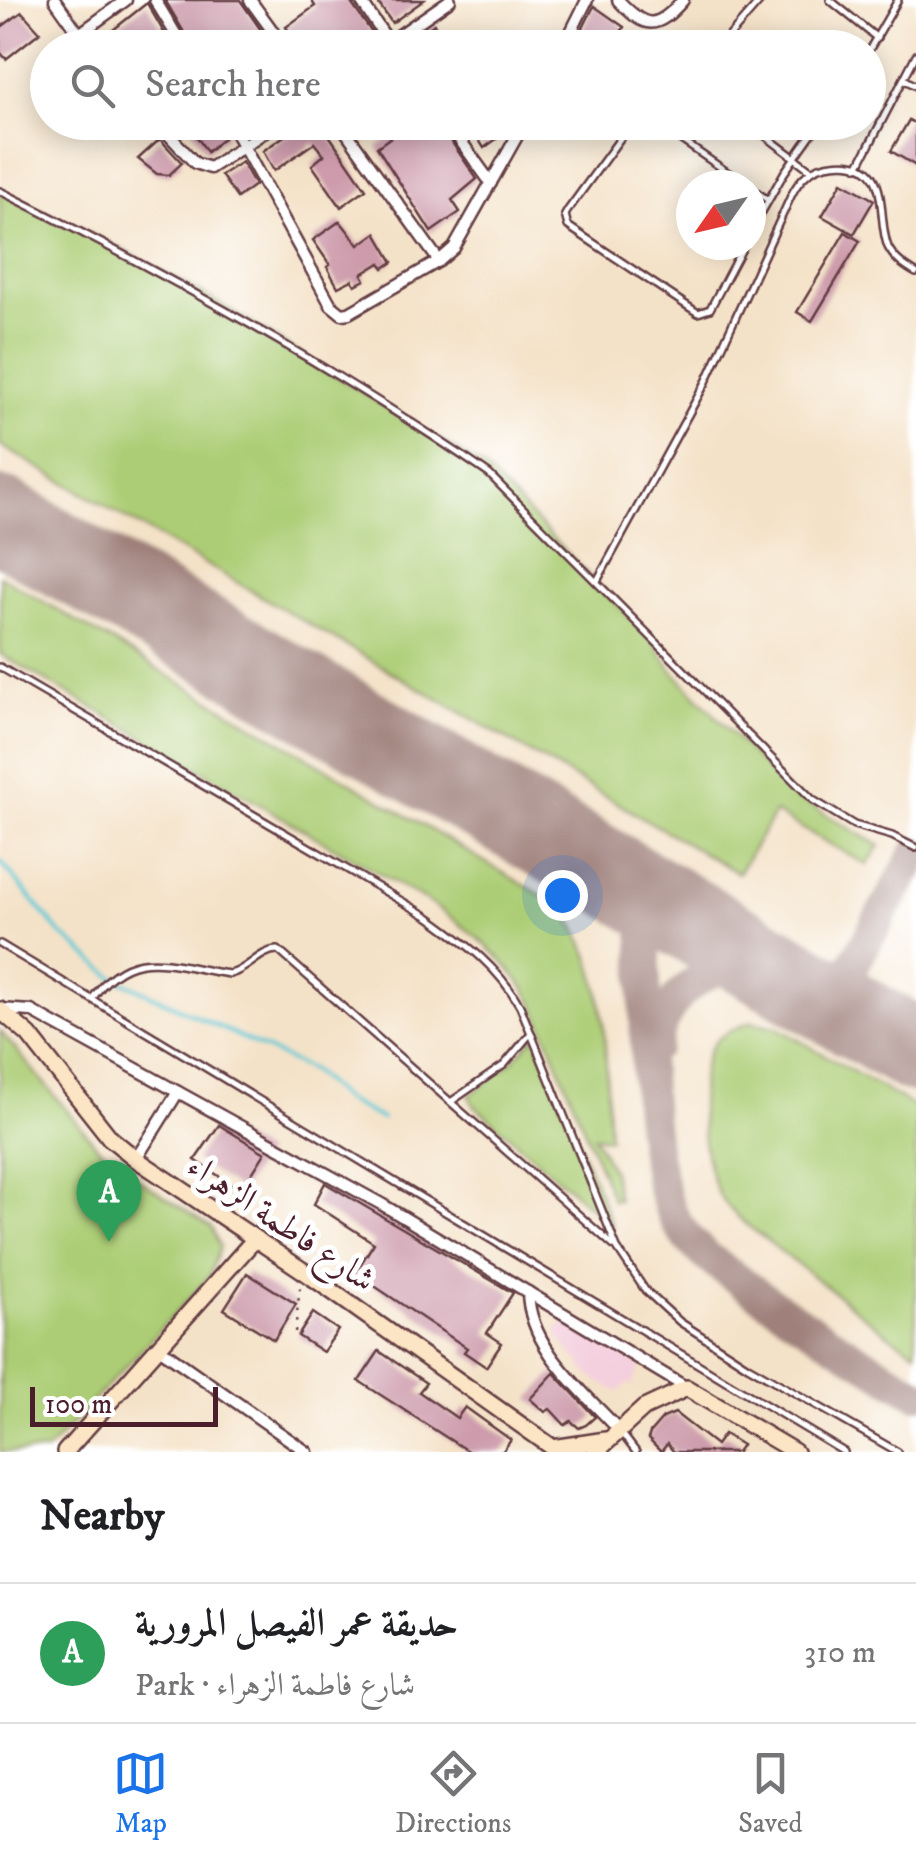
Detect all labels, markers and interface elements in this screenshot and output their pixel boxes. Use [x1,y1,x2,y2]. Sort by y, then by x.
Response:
search box [30,30,886,140]
icon: search [65,58,120,113]
text: Search here [145,61,321,109]
north arrow [676,170,766,260]
your location [537,870,588,921]
street label: شارع فاطمة الزهراء [176,1145,383,1307]
pin: A [76,1160,142,1242]
scale bar [30,1382,218,1426]
text: 100 m [45,1387,112,1422]
text: Nearby [40,1491,164,1543]
text: حديقة عمر الفيصل المرورية [135,1600,458,1648]
text: A [62,1633,83,1673]
text: 310 m [804,1633,876,1673]
text: Park · شارع فاطمة الزهراء [135,1666,415,1706]
tab: Map [113,1746,168,1841]
tab: Directions [395,1746,511,1841]
tab: Saved [738,1746,803,1841]

